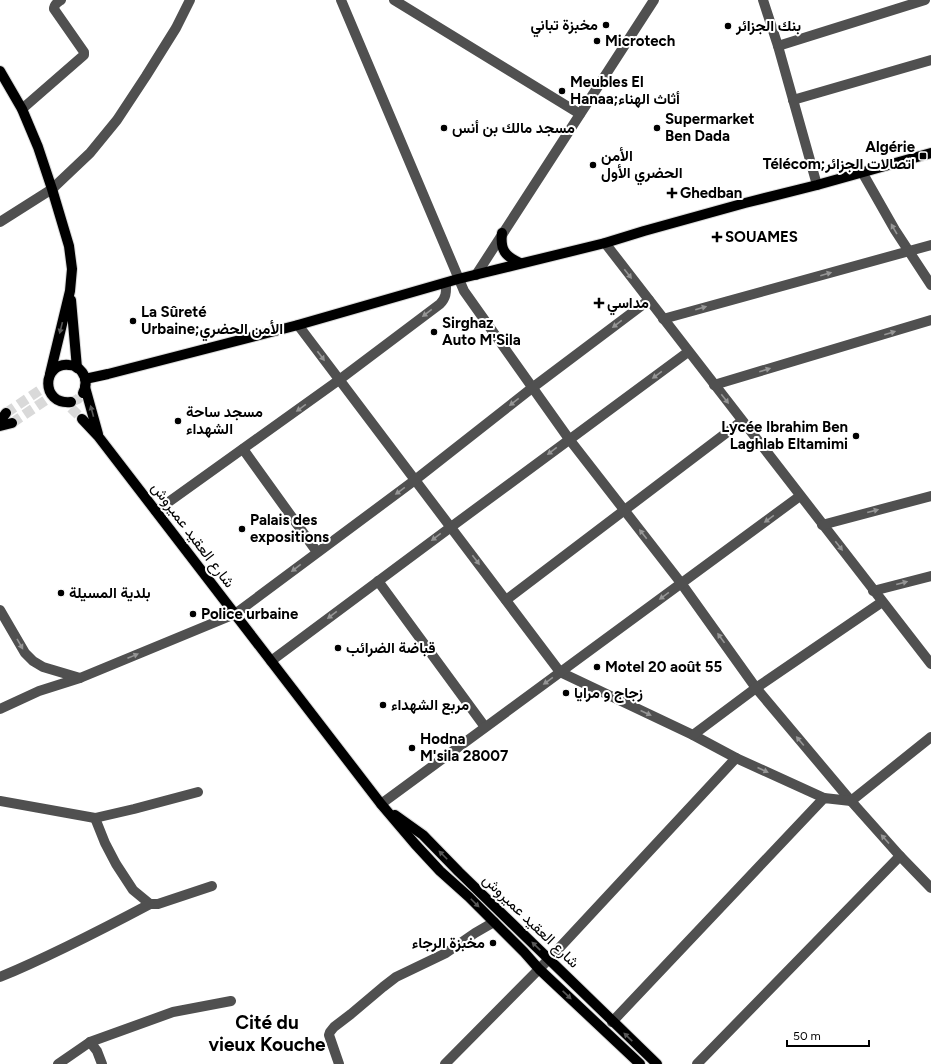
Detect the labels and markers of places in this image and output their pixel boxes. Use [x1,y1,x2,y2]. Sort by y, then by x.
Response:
place label: مخبزة تباني [530,16,598,38]
place label: بنك الجزائر [735,17,801,35]
marker: مخبزة تباني [601,20,611,30]
marker: بنك الجزائر [723,21,733,31]
place label: Microtech [605,32,675,50]
marker: Microtech [592,36,602,46]
place label: Meubles El Hanaa;أثاث الهناء [570,73,680,108]
marker: Meubles El Hanaa;أثاث الهناء [557,86,567,96]
place label: Supermarket Ben Dada [665,110,754,145]
place label: مسجد مالك بن أنس [452,119,575,137]
marker: مسجد مالك بن أنس [439,123,449,133]
marker: Supermarket Ben Dada [652,123,662,133]
place label: Algérie Télécom;اتصالات الجزائر [763,138,916,173]
place label: الأمن الحضري الأول [601,147,683,186]
marker: Algérie Télécom;اتصالات الجزائر [918,151,928,161]
marker: الأمن الحضري الأول [588,160,598,170]
place label: Ghedban [680,184,742,202]
marker: Ghedban [667,188,677,198]
place label: SOUAMES [725,228,798,246]
marker: SOUAMES [712,232,722,242]
place label: مداسي [607,294,649,316]
marker: مداسي [594,298,604,308]
place label: La Sûreté Urbaine;الأمن الحضري [141,303,283,342]
place label: Sirghaz Auto M'Sila [442,314,521,349]
marker: La Sûreté Urbaine;الأمن الحضري [128,316,138,326]
marker: Sirghaz Auto M'Sila [429,327,439,337]
place label: مسجد ساحة الشهداء [186,403,263,438]
marker: مسجد ساحة الشهداء [173,416,183,426]
place label: Lycée Ibrahim Ben Laghlab Eltamimi [721,418,848,453]
marker: Lycée Ibrahim Ben Laghlab Eltamimi [851,431,861,441]
place label: Palais des expositions [250,511,329,546]
marker: Palais des expositions [237,524,247,534]
place label: بلدية المسيلة [69,584,151,602]
marker: بلدية المسيلة [56,588,66,598]
place label: Police urbaine [201,605,299,623]
marker: Police urbaine [188,609,198,619]
place label: قباضة الضرائب [346,639,436,657]
marker: قباضة الضرائب [333,643,343,653]
place label: Motel 20 août 55 [605,658,723,676]
marker: Motel 20 août 55 [592,662,602,672]
place label: زجاج و مرايا [574,684,643,703]
marker: زجاج و مرايا [561,688,571,698]
place label: مربع الشهداء [391,696,469,715]
marker: مربع الشهداء [378,700,388,710]
place label: Hodna M'sila 28007 [420,730,508,765]
marker: Hodna M'sila 28007 [407,743,417,753]
place label: مخبزة الرجاء [412,934,485,952]
marker: مخبزة الرجاء [488,938,498,948]

